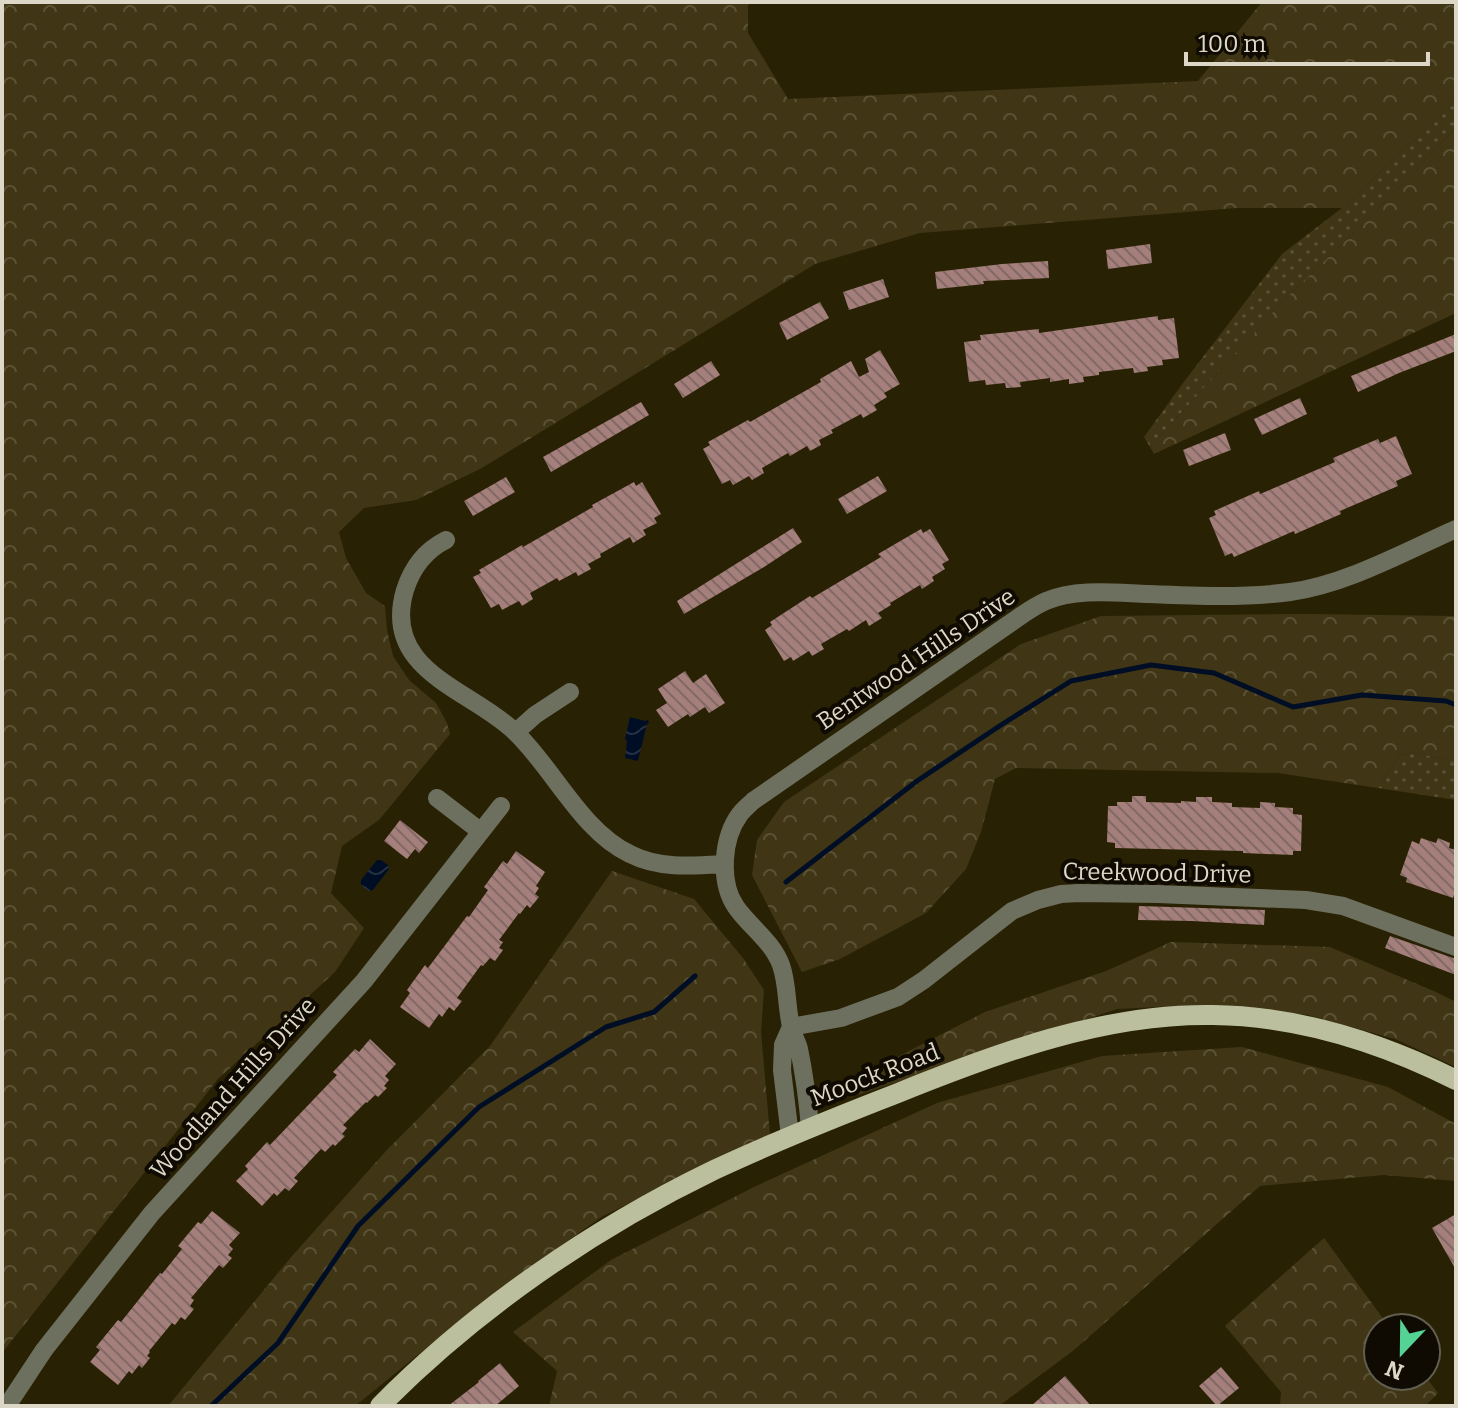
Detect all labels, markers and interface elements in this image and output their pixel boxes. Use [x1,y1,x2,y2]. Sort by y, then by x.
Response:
scale bar [1186,16,1428,66]
text: 100 m [1198,30,1266,58]
street label: Bentwood Hills Drive [812,582,1020,736]
street label: Creekwood Drive [1062,857,1252,889]
street label: Woodland Hills Drive [144,992,322,1184]
street label: Moock Road [807,1038,943,1112]
north arrow [1362,1312,1442,1392]
text: N [1382,1354,1408,1386]

